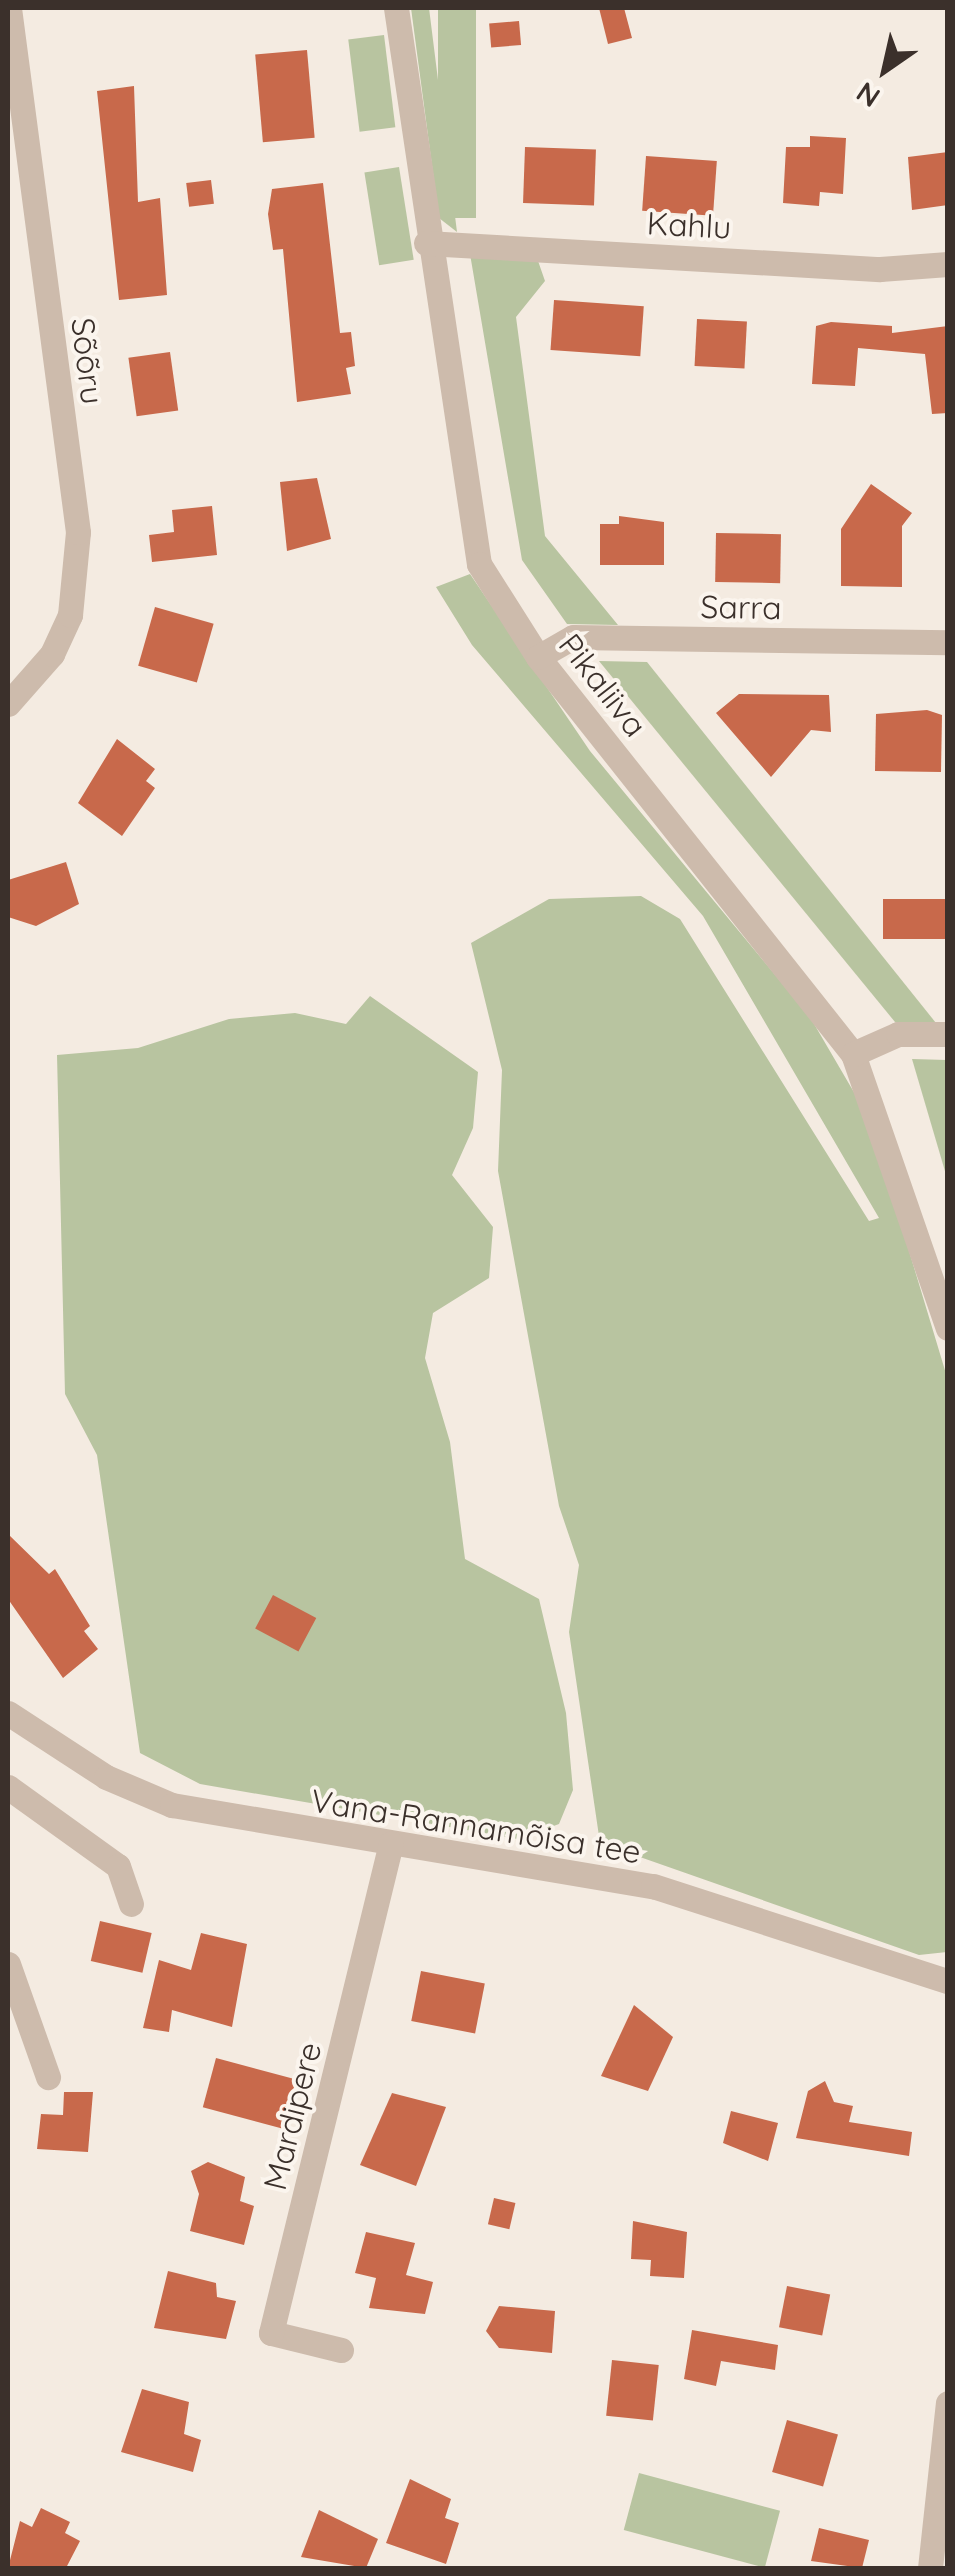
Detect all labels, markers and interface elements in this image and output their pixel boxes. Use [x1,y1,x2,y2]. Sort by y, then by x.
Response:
north arrow [835,20,935,120]
text: N [850,75,886,116]
street label: Kahlu [646,204,732,246]
street label: Sõõru [64,315,112,407]
street label: Sarra [700,587,782,627]
street label: Pikaliiva [551,626,655,744]
street label: Vana-Rannamõisa tee [308,1781,644,1871]
street label: Mardipere [255,2038,329,2194]

